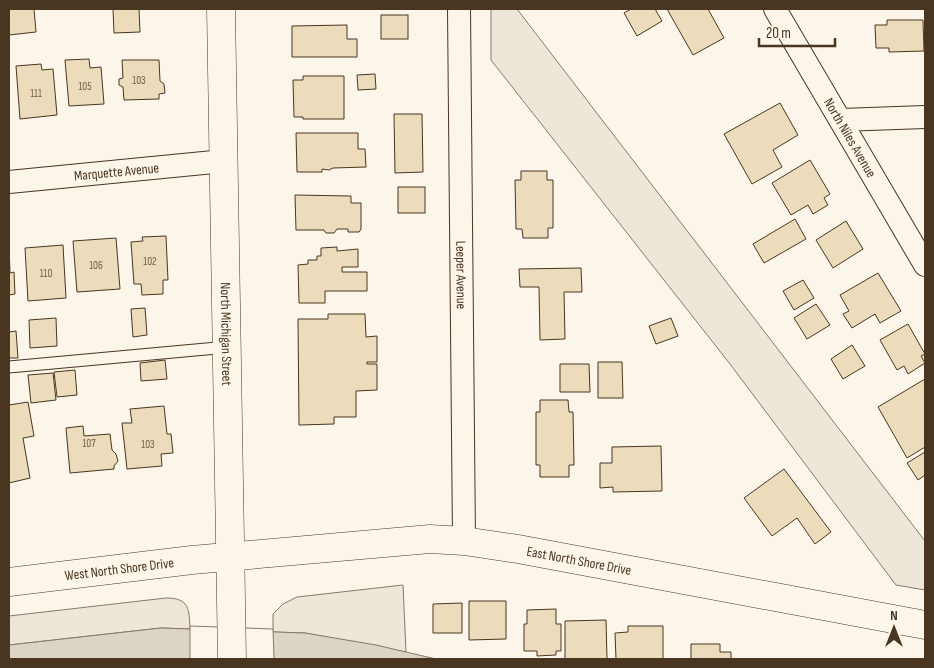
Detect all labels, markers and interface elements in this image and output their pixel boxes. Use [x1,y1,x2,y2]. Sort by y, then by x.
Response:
scale bar [759,15,835,47]
text: 20 m [766,24,791,43]
house number: 103 [132,74,146,87]
house number: 105 [78,80,92,93]
house number: 111 [30,87,42,100]
street label: North Niles Avenue [820,95,880,180]
street label: Marquette Avenue [73,159,160,184]
street label: Leeper Avenue [453,241,470,309]
house number: 102 [143,255,157,268]
house number: 106 [89,259,103,272]
house number: 110 [40,267,52,280]
street label: North Michigan Street [217,282,236,386]
house number: 107 [82,437,96,450]
house number: 103 [141,438,155,451]
street label: East North Shore Drive [525,542,633,578]
street label: West North Shore Drive [64,554,175,584]
north arrow [869,603,919,653]
text: N [890,607,898,624]

